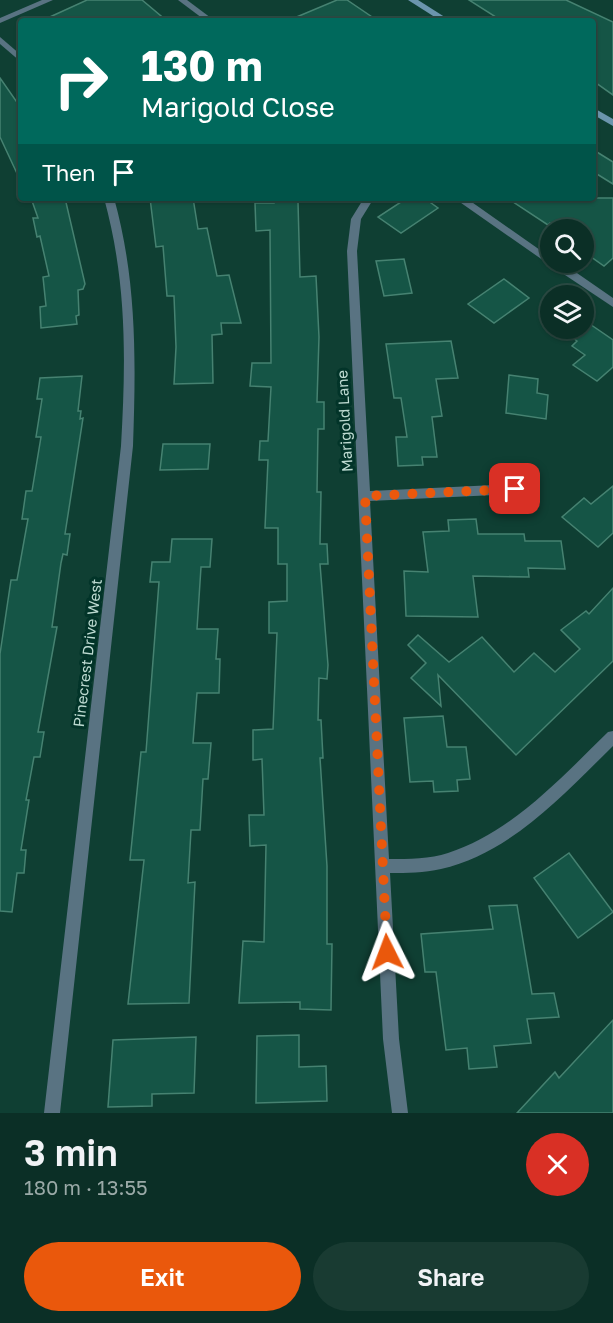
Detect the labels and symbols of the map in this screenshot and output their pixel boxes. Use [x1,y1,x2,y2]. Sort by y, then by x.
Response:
street label: Marigold Lane [332,369,356,473]
pin [489,463,540,514]
street label: Pinecrest Drive West [69,578,105,728]
position arrow [355,920,419,984]

